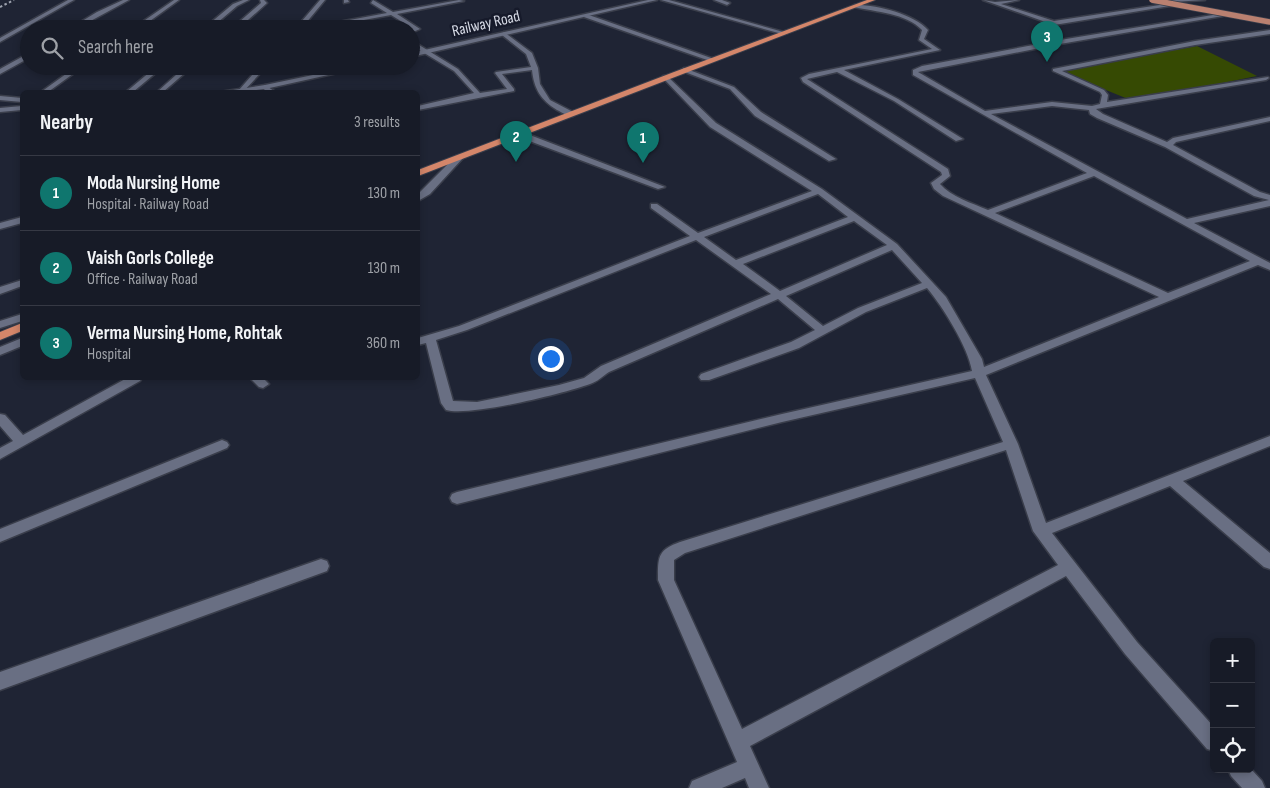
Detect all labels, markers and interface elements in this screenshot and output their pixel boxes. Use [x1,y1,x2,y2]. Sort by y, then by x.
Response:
street label: Railway Road [450,7,522,41]
search box [20,20,420,75]
pin: 3 [1031,21,1063,62]
icon: search [38,34,66,62]
text: Search here [78,36,154,59]
text: Nearby [40,110,93,135]
text: 3 results [354,113,400,132]
pin: 2 [500,121,532,162]
pin: 1 [627,122,659,163]
text: Moda Nursing Home [87,172,220,195]
text: 1 [53,184,59,203]
text: 130 m [368,184,400,203]
text: Hospital · Railway Road [87,195,209,214]
text: Vaish Gorls College [87,247,214,270]
text: 2 [52,259,60,278]
text: 130 m [368,259,400,278]
text: Office · Railway Road [87,270,198,289]
text: Verma Nursing Home, Rohtak [87,322,282,345]
text: 3 [52,334,60,353]
text: 360 m [366,334,400,353]
text: Hospital [87,345,131,364]
your location [538,346,564,372]
map controls [1210,638,1255,773]
button: + [1210,638,1255,683]
button: − [1210,683,1255,728]
button: locate [1210,728,1255,773]

